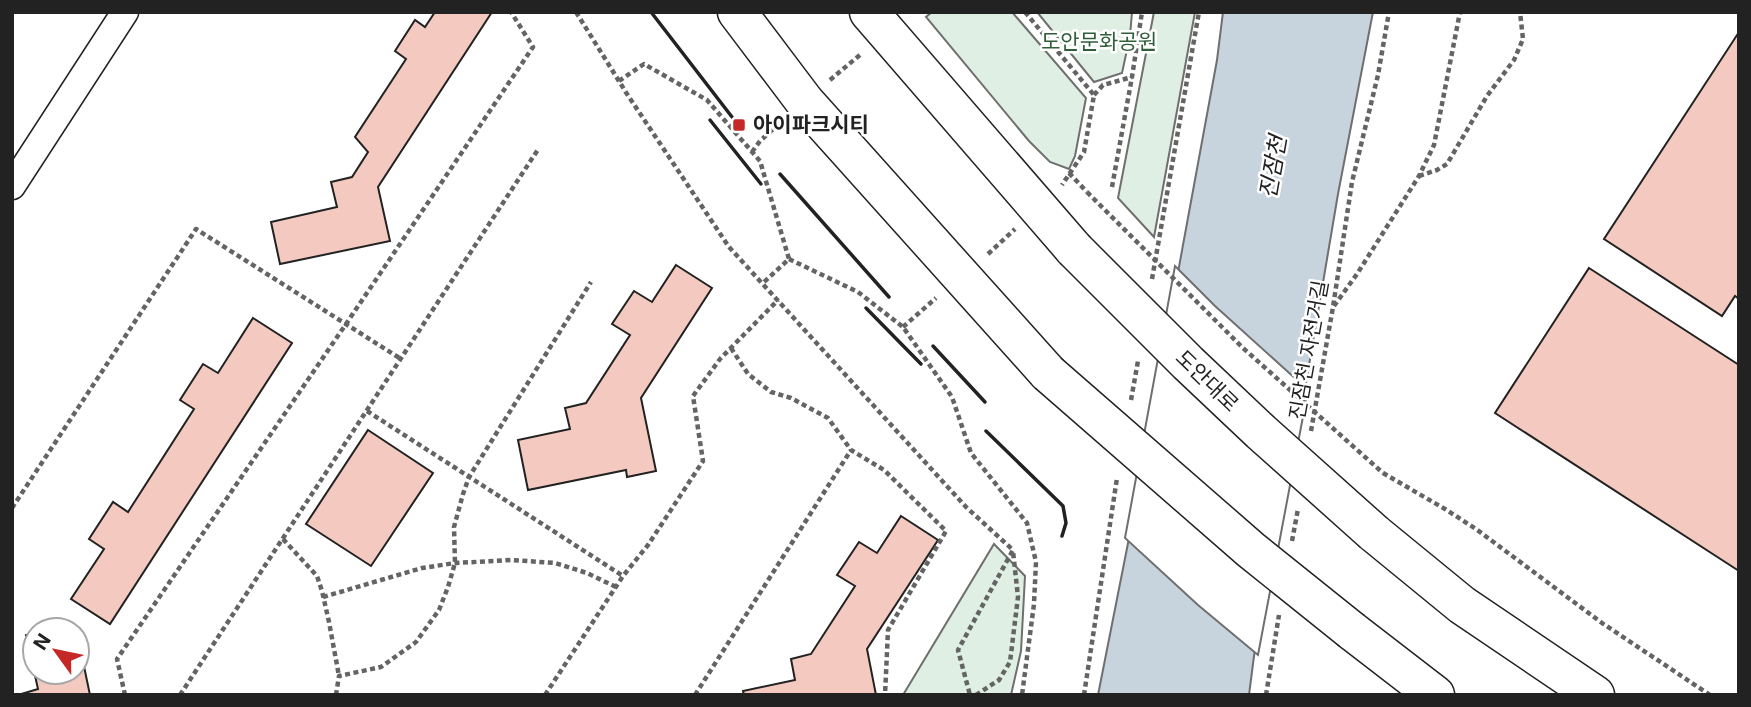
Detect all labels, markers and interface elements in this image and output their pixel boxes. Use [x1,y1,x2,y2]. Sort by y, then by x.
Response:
park label: 도안문화공원 [1041,29,1157,54]
place label: 아이파크시티 [753,112,869,137]
marker: 아이파크시티 [731,117,747,133]
water label: 진잠천 [1254,131,1293,201]
street label: 진잠천 자전거길 [1284,278,1333,422]
street label: 도안대로 [1171,345,1244,416]
north arrow [21,616,91,686]
text: N [29,630,56,654]

